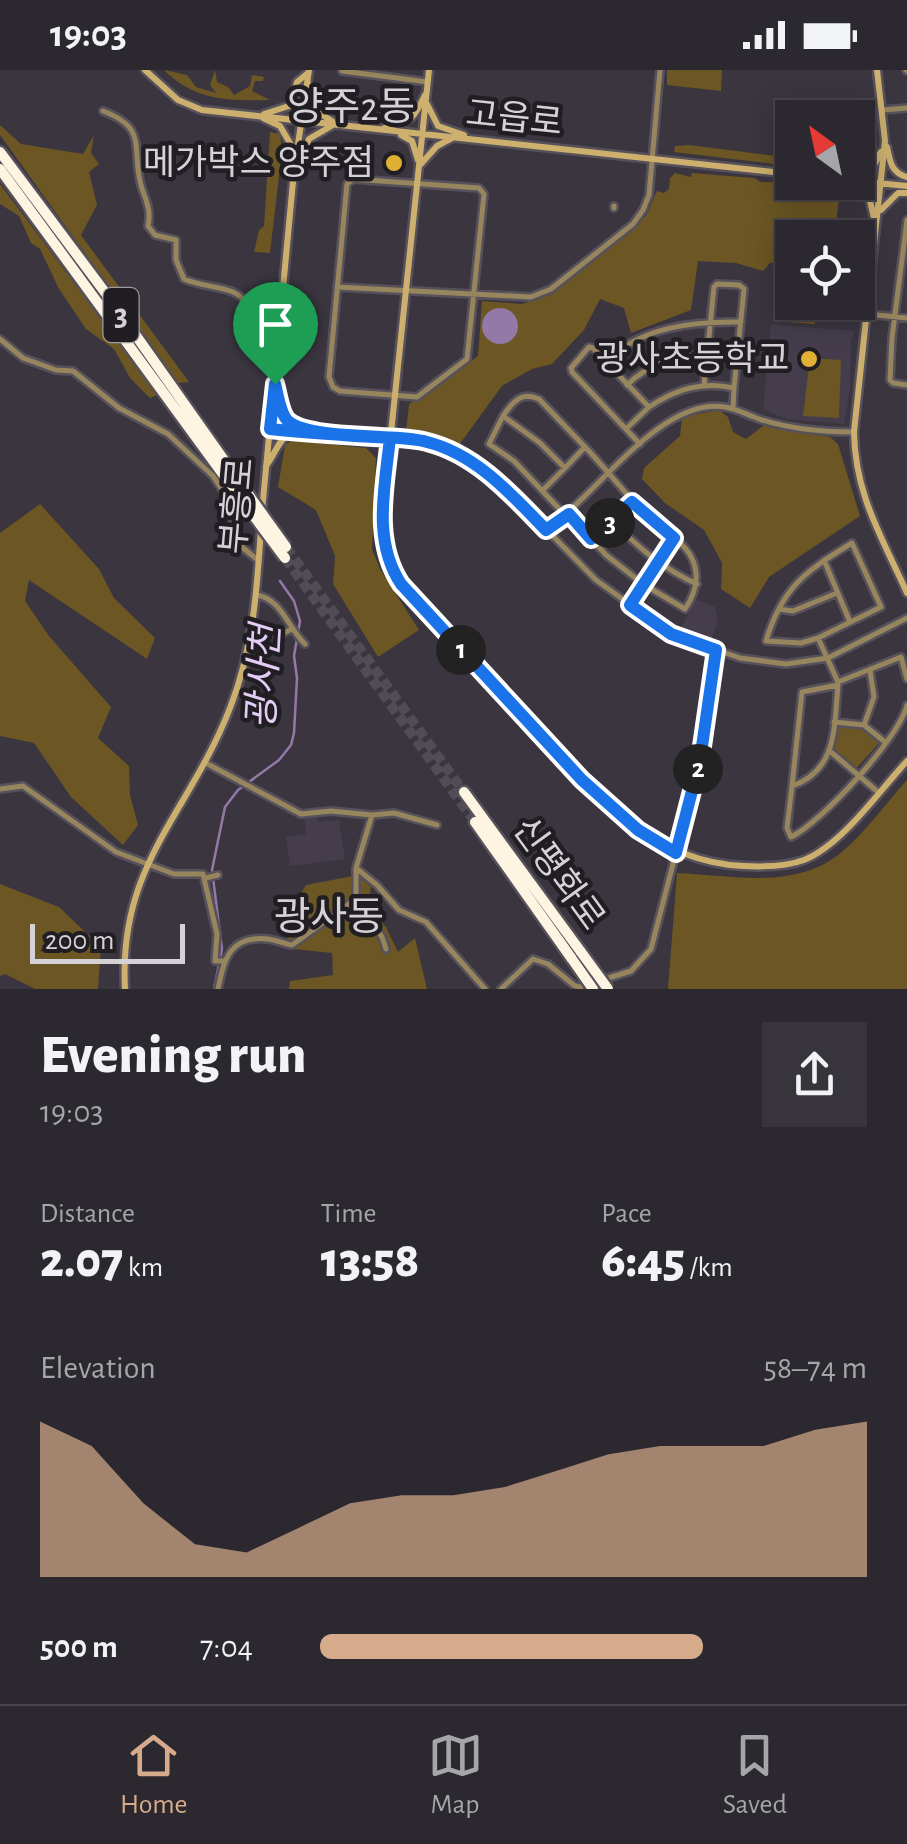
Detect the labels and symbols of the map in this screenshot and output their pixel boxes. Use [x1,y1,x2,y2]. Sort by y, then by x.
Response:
district label: 양주2동 [287,86,415,128]
street label: 고읍로 [464,96,564,141]
north arrow [775,100,875,200]
place label: 메가박스 양주점 [143,144,374,181]
marker: 메가박스 양주점 [383,152,405,174]
pin [233,282,318,385]
road number: 3 [104,288,138,342]
place label: 광사초등학교 [596,341,789,377]
marker: 광사초등학교 [798,348,820,370]
street label: 부흥로 [214,456,260,556]
pin: 3 [585,498,635,548]
water label: 광사천 [241,620,287,730]
pin: 1 [436,625,486,675]
pin: 2 [673,744,723,794]
street label: 신평화로 [506,811,611,936]
district label: 광사동 [274,896,384,938]
scale bar [30,919,185,964]

